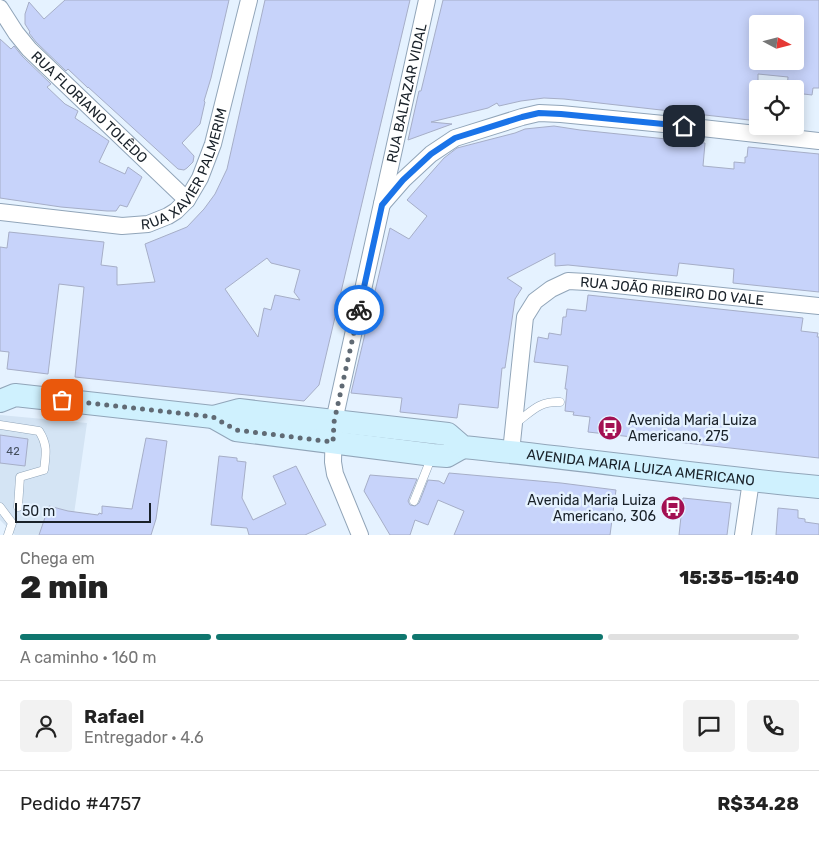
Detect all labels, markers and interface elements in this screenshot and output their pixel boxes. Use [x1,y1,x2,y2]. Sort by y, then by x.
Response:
north arrow [749,15,804,70]
map controls [749,15,804,135]
street label: RUA BALTAZAR VIDAL [383,22,430,164]
street label: RUA FLORIANO TOLÊDO [28,47,151,166]
button: locate [749,80,804,135]
pin [663,105,705,147]
street label: RUA XAVIER PALMERIM [140,106,230,233]
icon: home [670,112,698,140]
street label: RUA JOÃO RIBEIRO DO VALE [580,273,765,309]
courier [334,285,384,335]
icon: bike [345,296,373,324]
pin [41,379,83,421]
icon: bag [48,386,76,414]
place label: Avenida Maria Luiza Americano, 275 [628,412,757,445]
bus stop icon: Avenida Maria Luiza Americano, 275 [597,415,623,441]
house number: 42 [6,445,20,458]
street label: AVENIDA MARIA LUIZA AMERICANO [526,445,756,489]
place label: Avenida Maria Luiza Americano, 306 [527,492,656,525]
bus stop icon: Avenida Maria Luiza Americano, 306 [660,495,686,521]
scale bar [15,500,151,523]
text: 50 m [22,503,55,520]
text: Chega em [20,549,95,568]
text: 15:35–15:40 [679,566,799,589]
text: 2 min [20,568,109,606]
text: A caminho · 160 m [20,648,157,667]
button: person [20,700,72,752]
button: chat [683,700,735,752]
button: phone [747,700,799,752]
text: Rafael [84,705,144,728]
text: Entregador · 4.6 [84,728,204,747]
text: Pedido #4757 [20,792,141,815]
text: R$34.28 [717,792,799,815]

